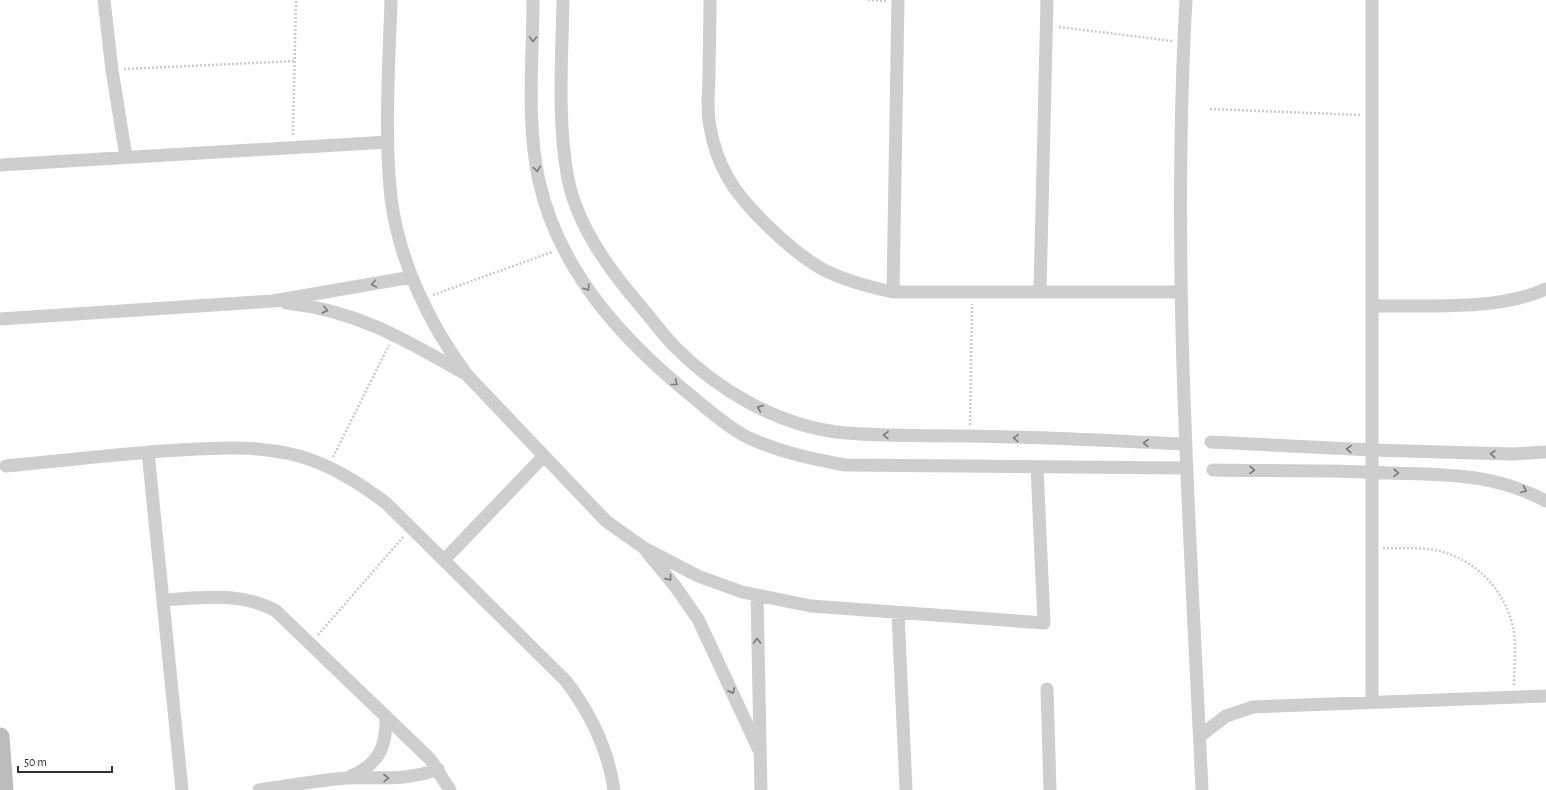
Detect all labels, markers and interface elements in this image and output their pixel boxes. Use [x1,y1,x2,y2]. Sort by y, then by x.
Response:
one-way arrow [529,36,537,42]
one-way arrow [532,166,541,172]
one-way arrow [371,279,377,288]
one-way arrow [582,283,589,290]
one-way arrow [322,305,328,313]
one-way arrow [670,378,677,385]
one-way arrow [757,405,764,413]
one-way arrow [883,431,889,439]
one-way arrow [1013,433,1019,442]
one-way arrow [1143,438,1149,447]
one-way arrow [1346,445,1352,454]
one-way arrow [1490,450,1496,458]
one-way arrow [1249,466,1255,474]
one-way arrow [1393,469,1399,477]
one-way arrow [1520,485,1527,493]
one-way arrow [664,574,671,581]
one-way arrow [753,638,762,644]
one-way arrow [727,687,735,695]
scale bar [18,748,112,774]
text: 50 m [24,756,47,768]
one-way arrow [383,774,389,783]

